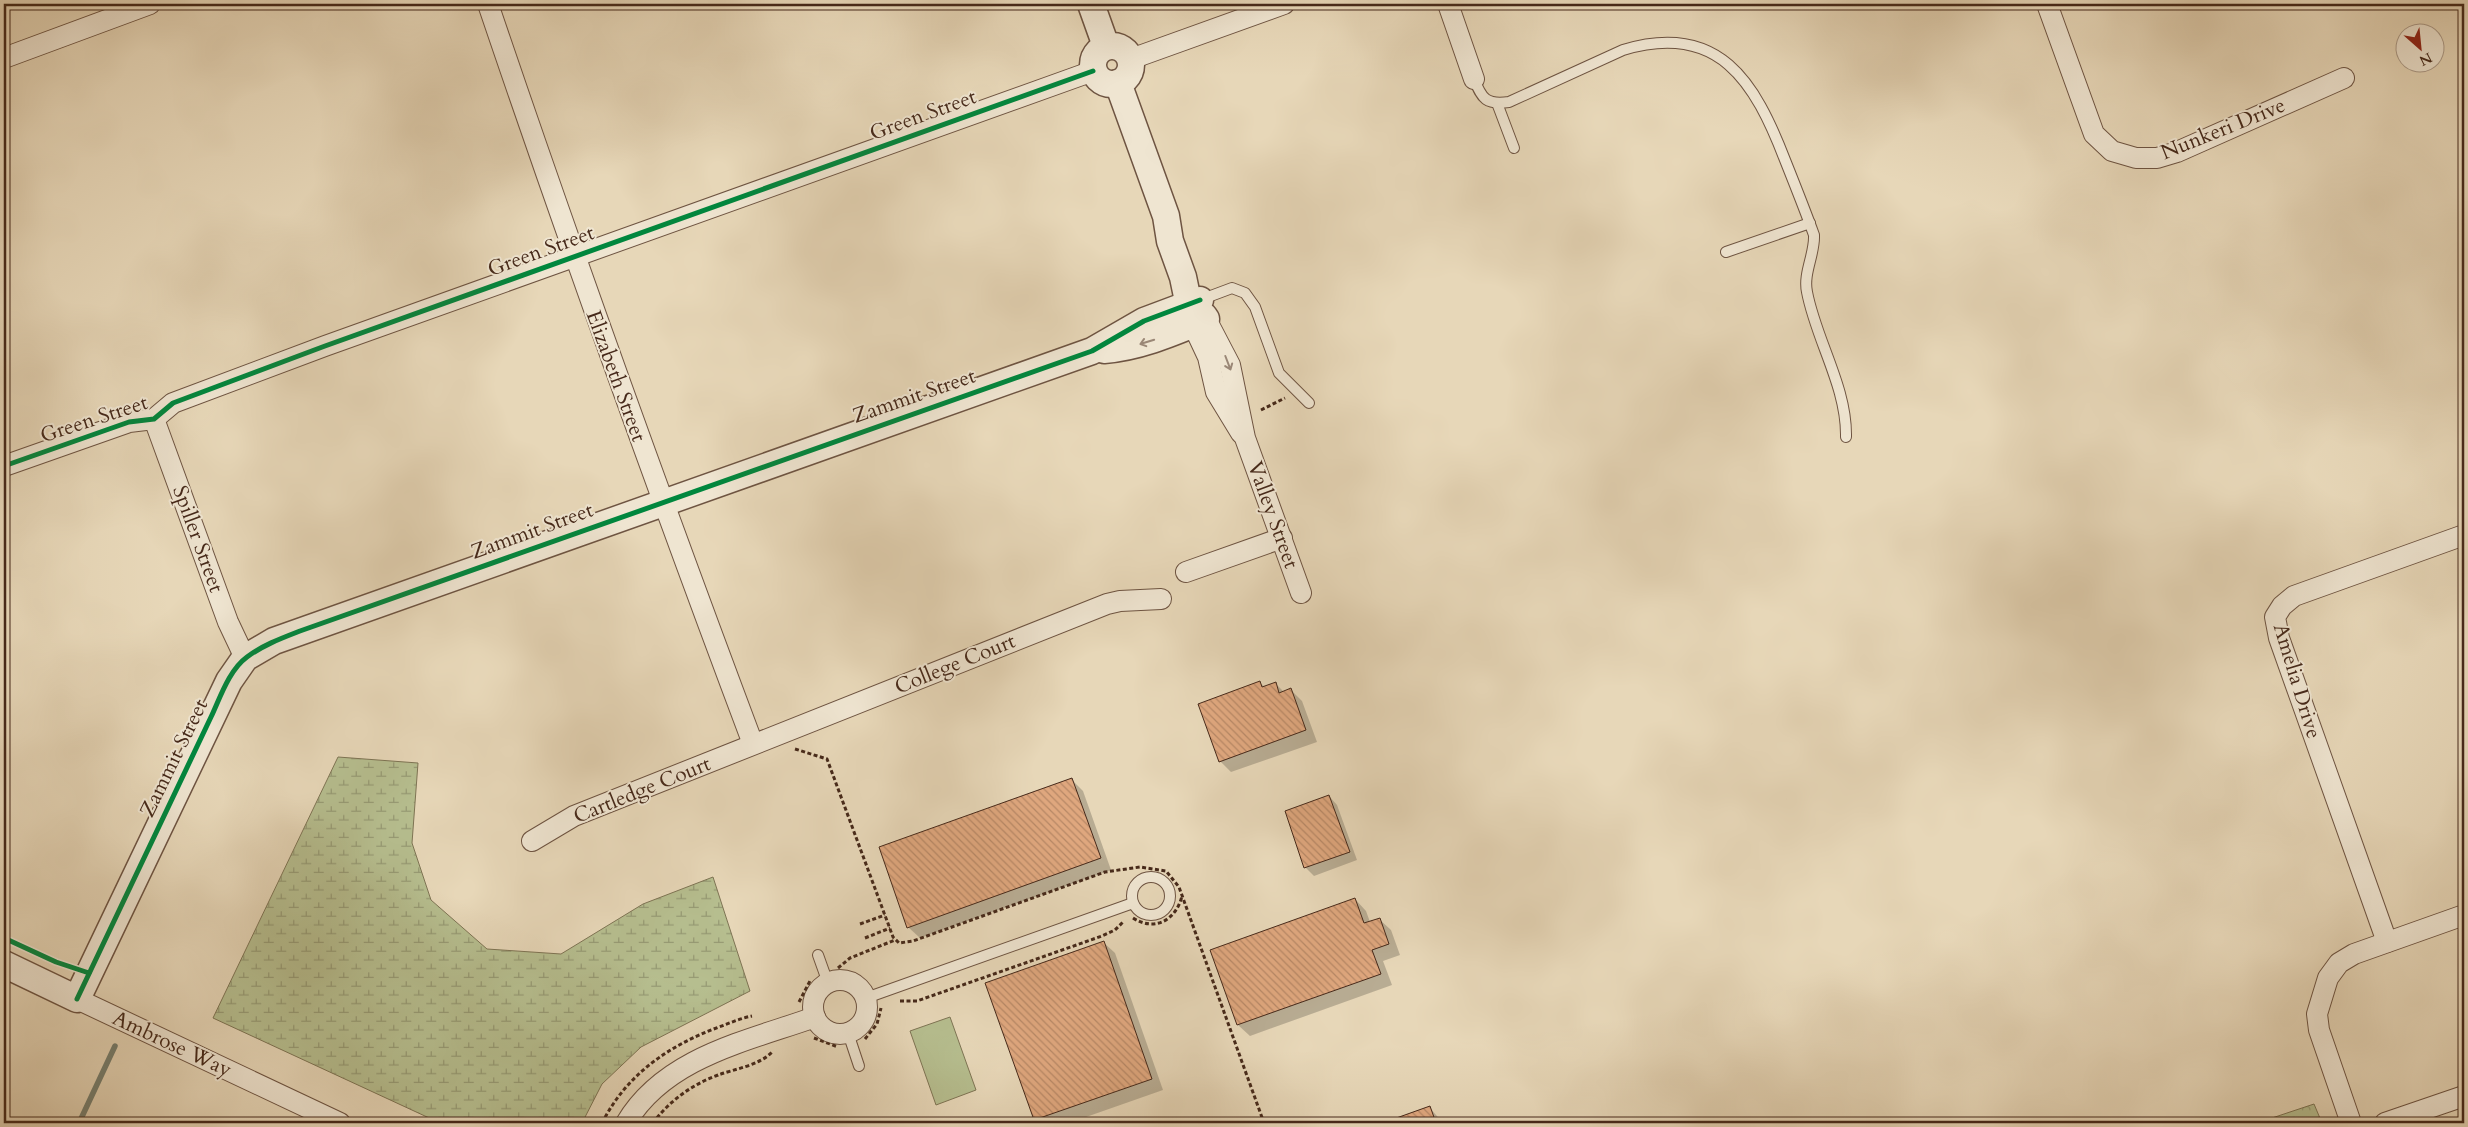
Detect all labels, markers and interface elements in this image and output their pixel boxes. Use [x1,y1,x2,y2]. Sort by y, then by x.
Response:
north arrow [2396,22,2446,72]
text: N [2416,48,2435,70]
street label: Green Street [866,82,981,148]
street label: Nunkeri Drive [2156,91,2290,167]
street label: Green Street [484,218,599,284]
street label: Elizabeth Street [579,306,653,446]
one-way arrow [1139,337,1155,347]
one-way arrow [1224,354,1233,370]
street label: Zammit Street [849,361,980,431]
street label: Green Street [37,388,152,450]
street label: Valley Street [1240,457,1306,573]
street label: Spiller Street [165,482,231,597]
street label: Zammit Street [467,495,598,567]
street label: Amelia Drive [2266,620,2328,742]
street label: College Court [890,626,1020,701]
street label: Zammit Street [133,694,215,822]
street label: Cartledge Court [569,749,715,831]
street label: Ambrose Way [108,1004,236,1084]

